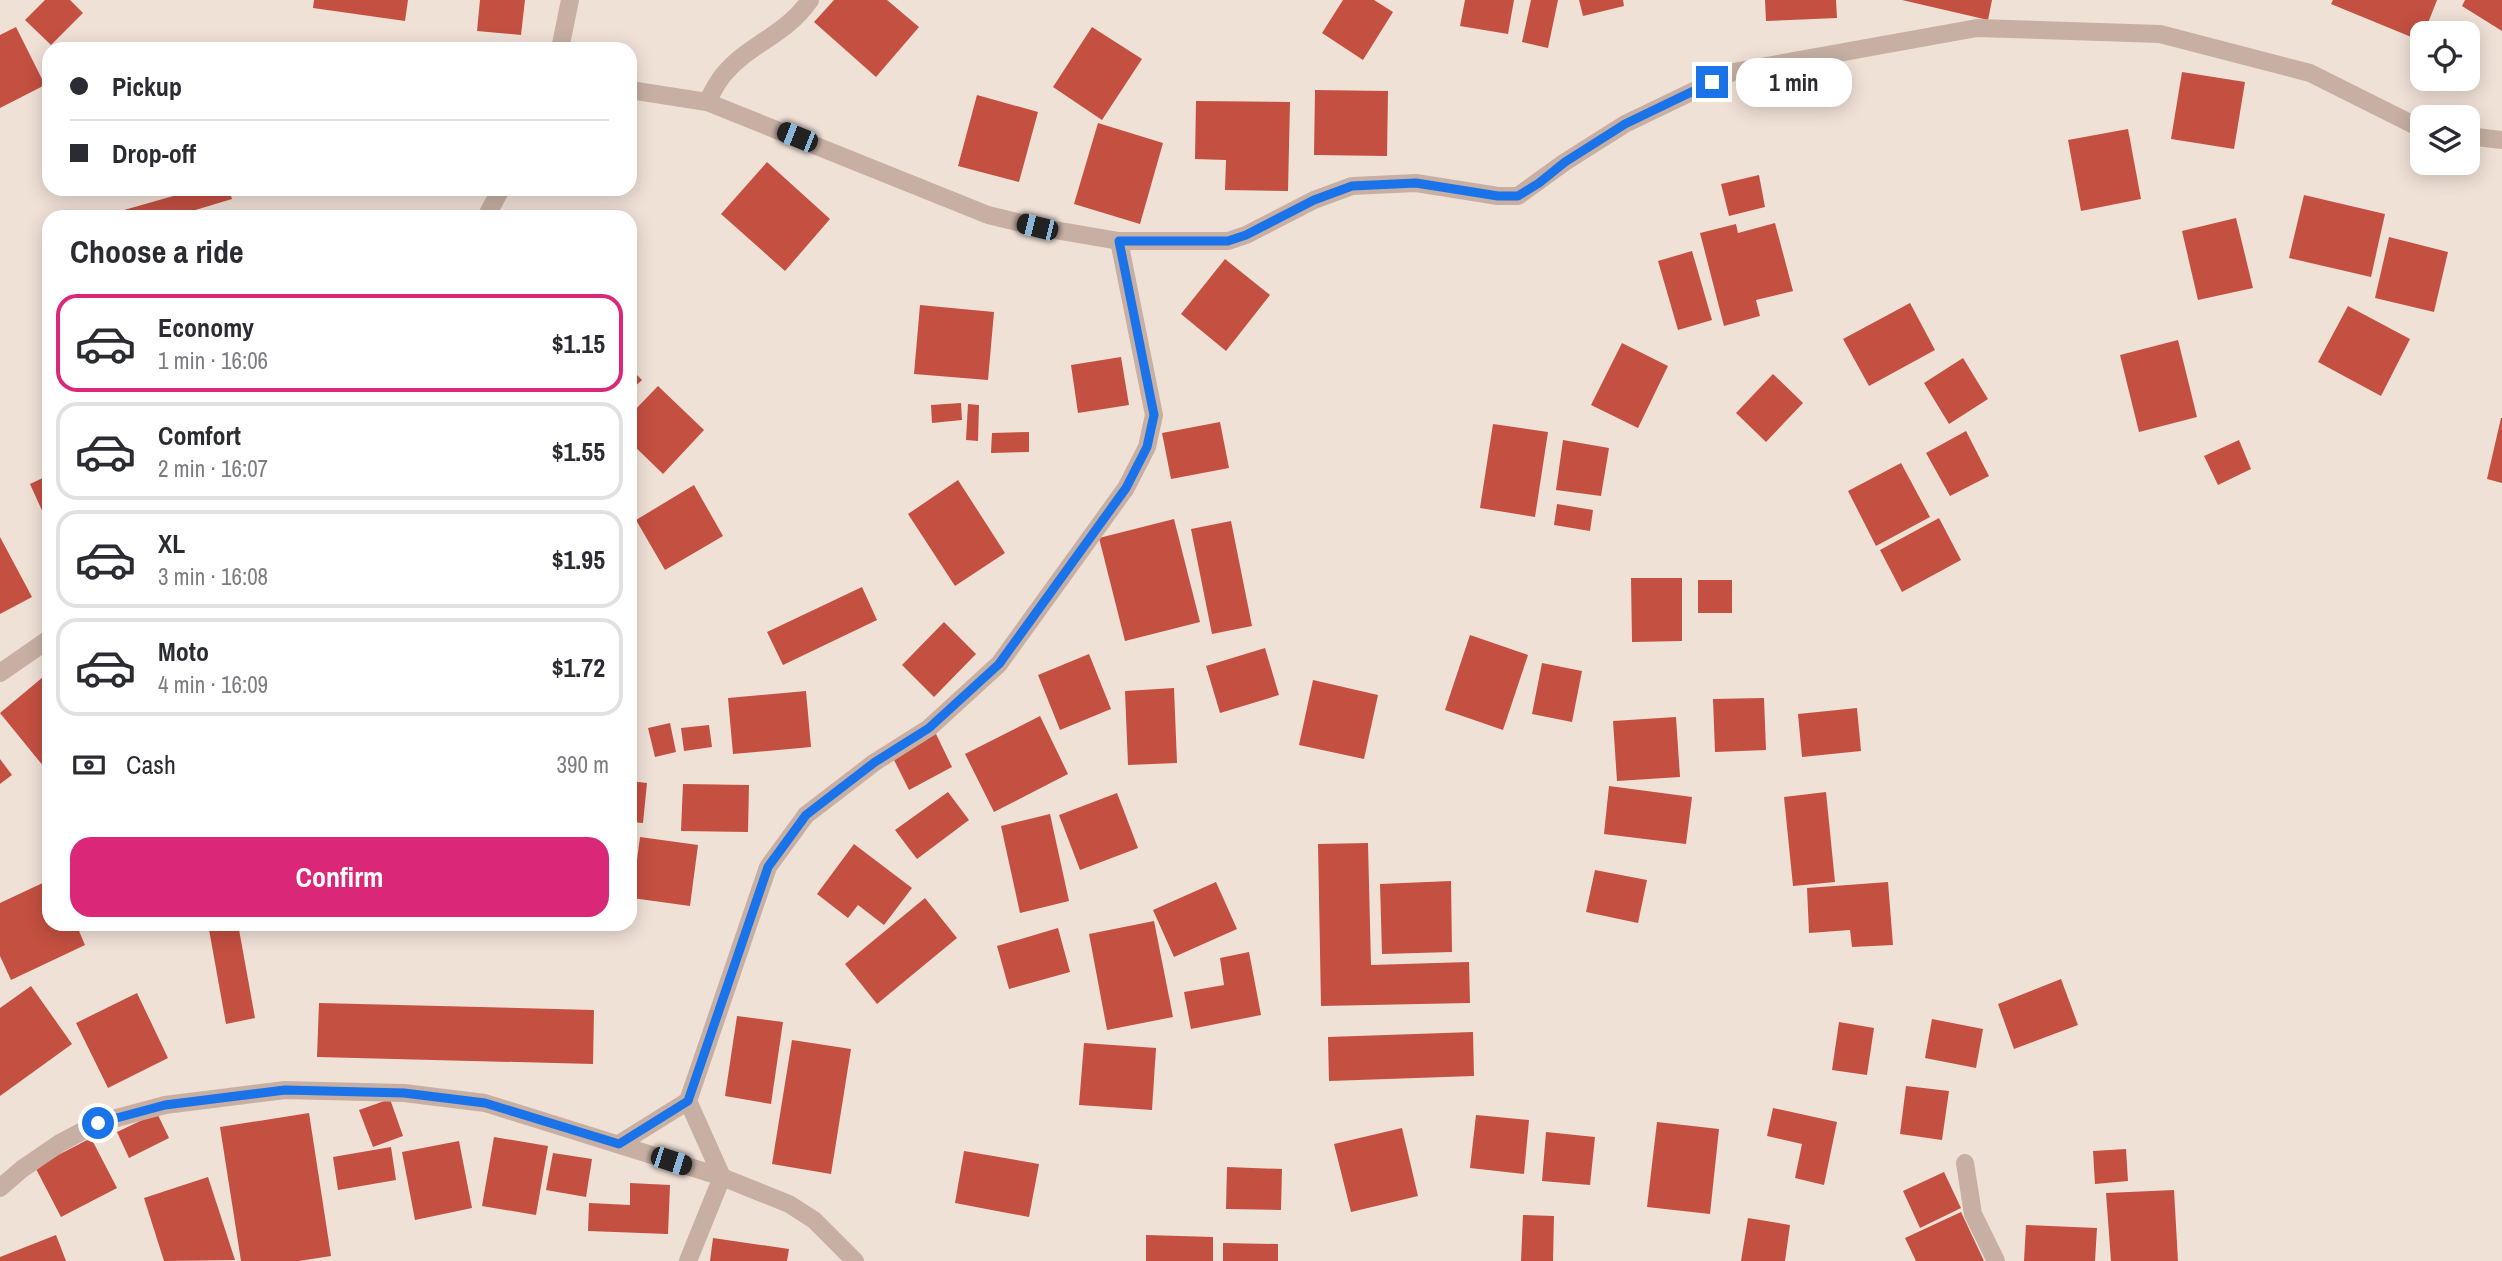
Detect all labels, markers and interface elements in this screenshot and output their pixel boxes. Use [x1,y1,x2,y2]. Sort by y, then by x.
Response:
map controls [2410,21,2480,175]
button: locate [2410,21,2480,91]
callout: 1 min [1736,57,1852,106]
route end [1696,66,1728,98]
text: 1 min [1769,67,1819,98]
text: Pickup [112,69,182,104]
button: layers [2410,105,2480,175]
car [774,119,821,155]
text: Drop-off [112,136,196,171]
car [1015,212,1060,242]
text: Choose a ride [70,230,244,273]
text: Economy [158,310,254,345]
icon: car [74,312,137,375]
text: $1.15 [552,326,605,361]
text: 1 min · 16:06 [158,345,268,376]
text: Comfort [158,418,241,453]
icon: car [74,420,137,483]
text: $1.55 [552,434,605,469]
text: 2 min · 16:07 [158,453,268,484]
text: XL [158,526,185,561]
icon: car [74,528,137,591]
text: $1.95 [552,542,605,577]
text: 3 min · 16:08 [158,561,268,592]
text: Moto [158,634,209,669]
icon: car [74,636,137,699]
text: $1.72 [552,650,605,685]
text: 4 min · 16:09 [158,669,268,700]
icon: cash [70,746,108,784]
text: Cash [126,747,176,782]
text: 390 m [557,749,609,780]
button: Confirm [70,837,609,917]
route start [82,1107,114,1139]
car [648,1145,695,1177]

